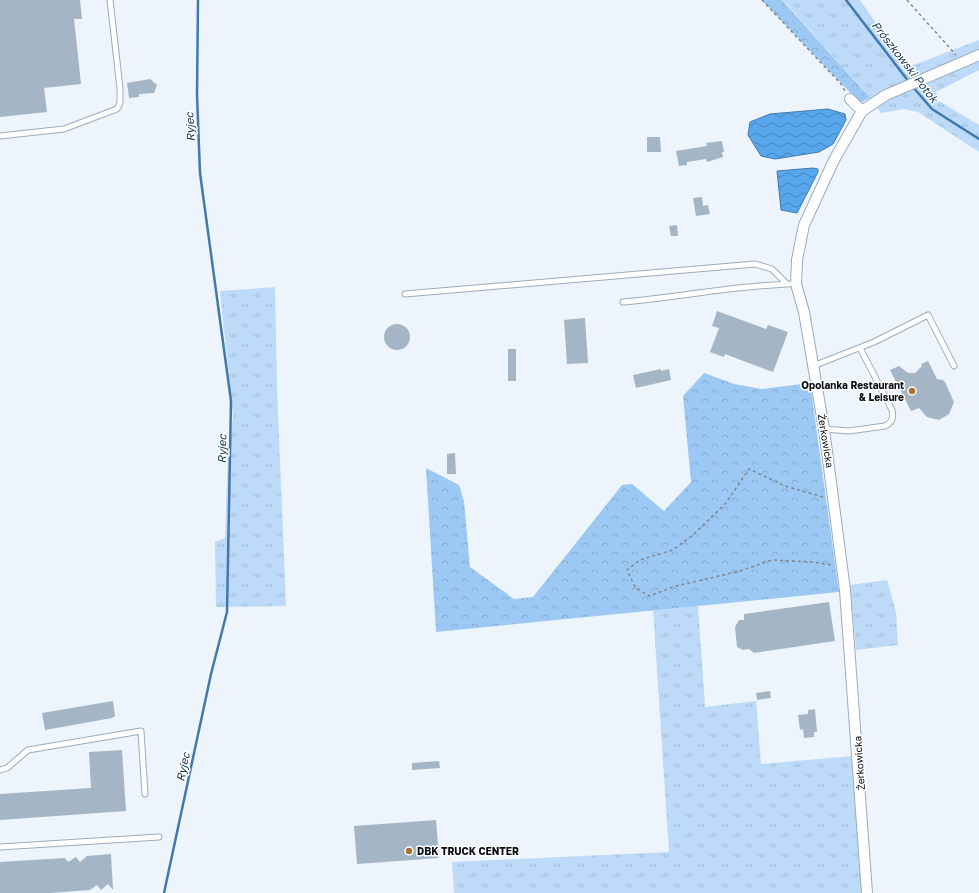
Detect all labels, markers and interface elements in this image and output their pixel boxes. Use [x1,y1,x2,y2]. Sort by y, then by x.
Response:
water label: Prószkowski Potok [870,18,942,106]
water label: Ryjec [182,111,198,142]
place label: Opolanka Restaurant & Leisure [801,379,904,403]
marker: Opolanka Restaurant & Leisure [907,386,917,396]
street label: Żerkowicka [816,413,837,469]
water label: Ryjec [215,433,229,464]
street label: Żerkowicka [850,736,867,791]
water label: Ryjec [173,750,193,783]
place label: DBK TRUCK CENTER [417,845,519,857]
marker: DBK TRUCK CENTER [404,846,414,856]

